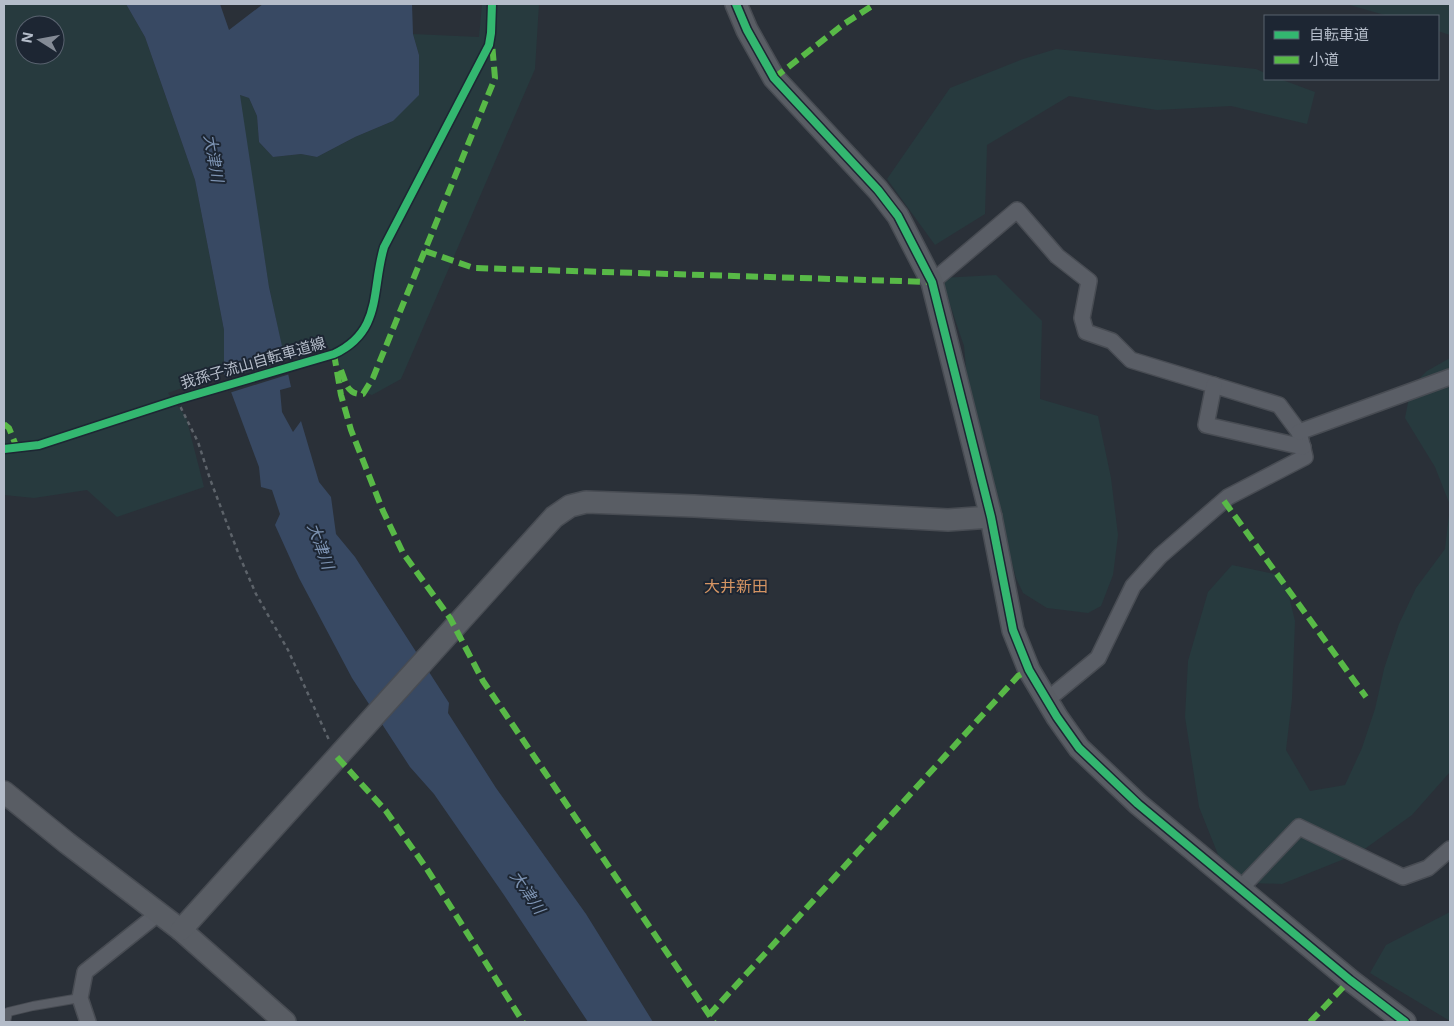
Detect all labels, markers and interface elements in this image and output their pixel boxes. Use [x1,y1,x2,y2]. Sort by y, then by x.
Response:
north arrow [15,15,65,65]
legend [1264,15,1439,80]
text: 自転車道 [1309,25,1369,44]
text: N [17,31,36,44]
text: 小道 [1309,50,1339,69]
water label: 大津川 [200,133,228,185]
street label: 我孫子流山自転車道線 [178,333,328,392]
water label: 大津川 [303,520,339,574]
district label: 大井新田 [704,576,768,596]
water label: 大津川 [506,867,551,919]

